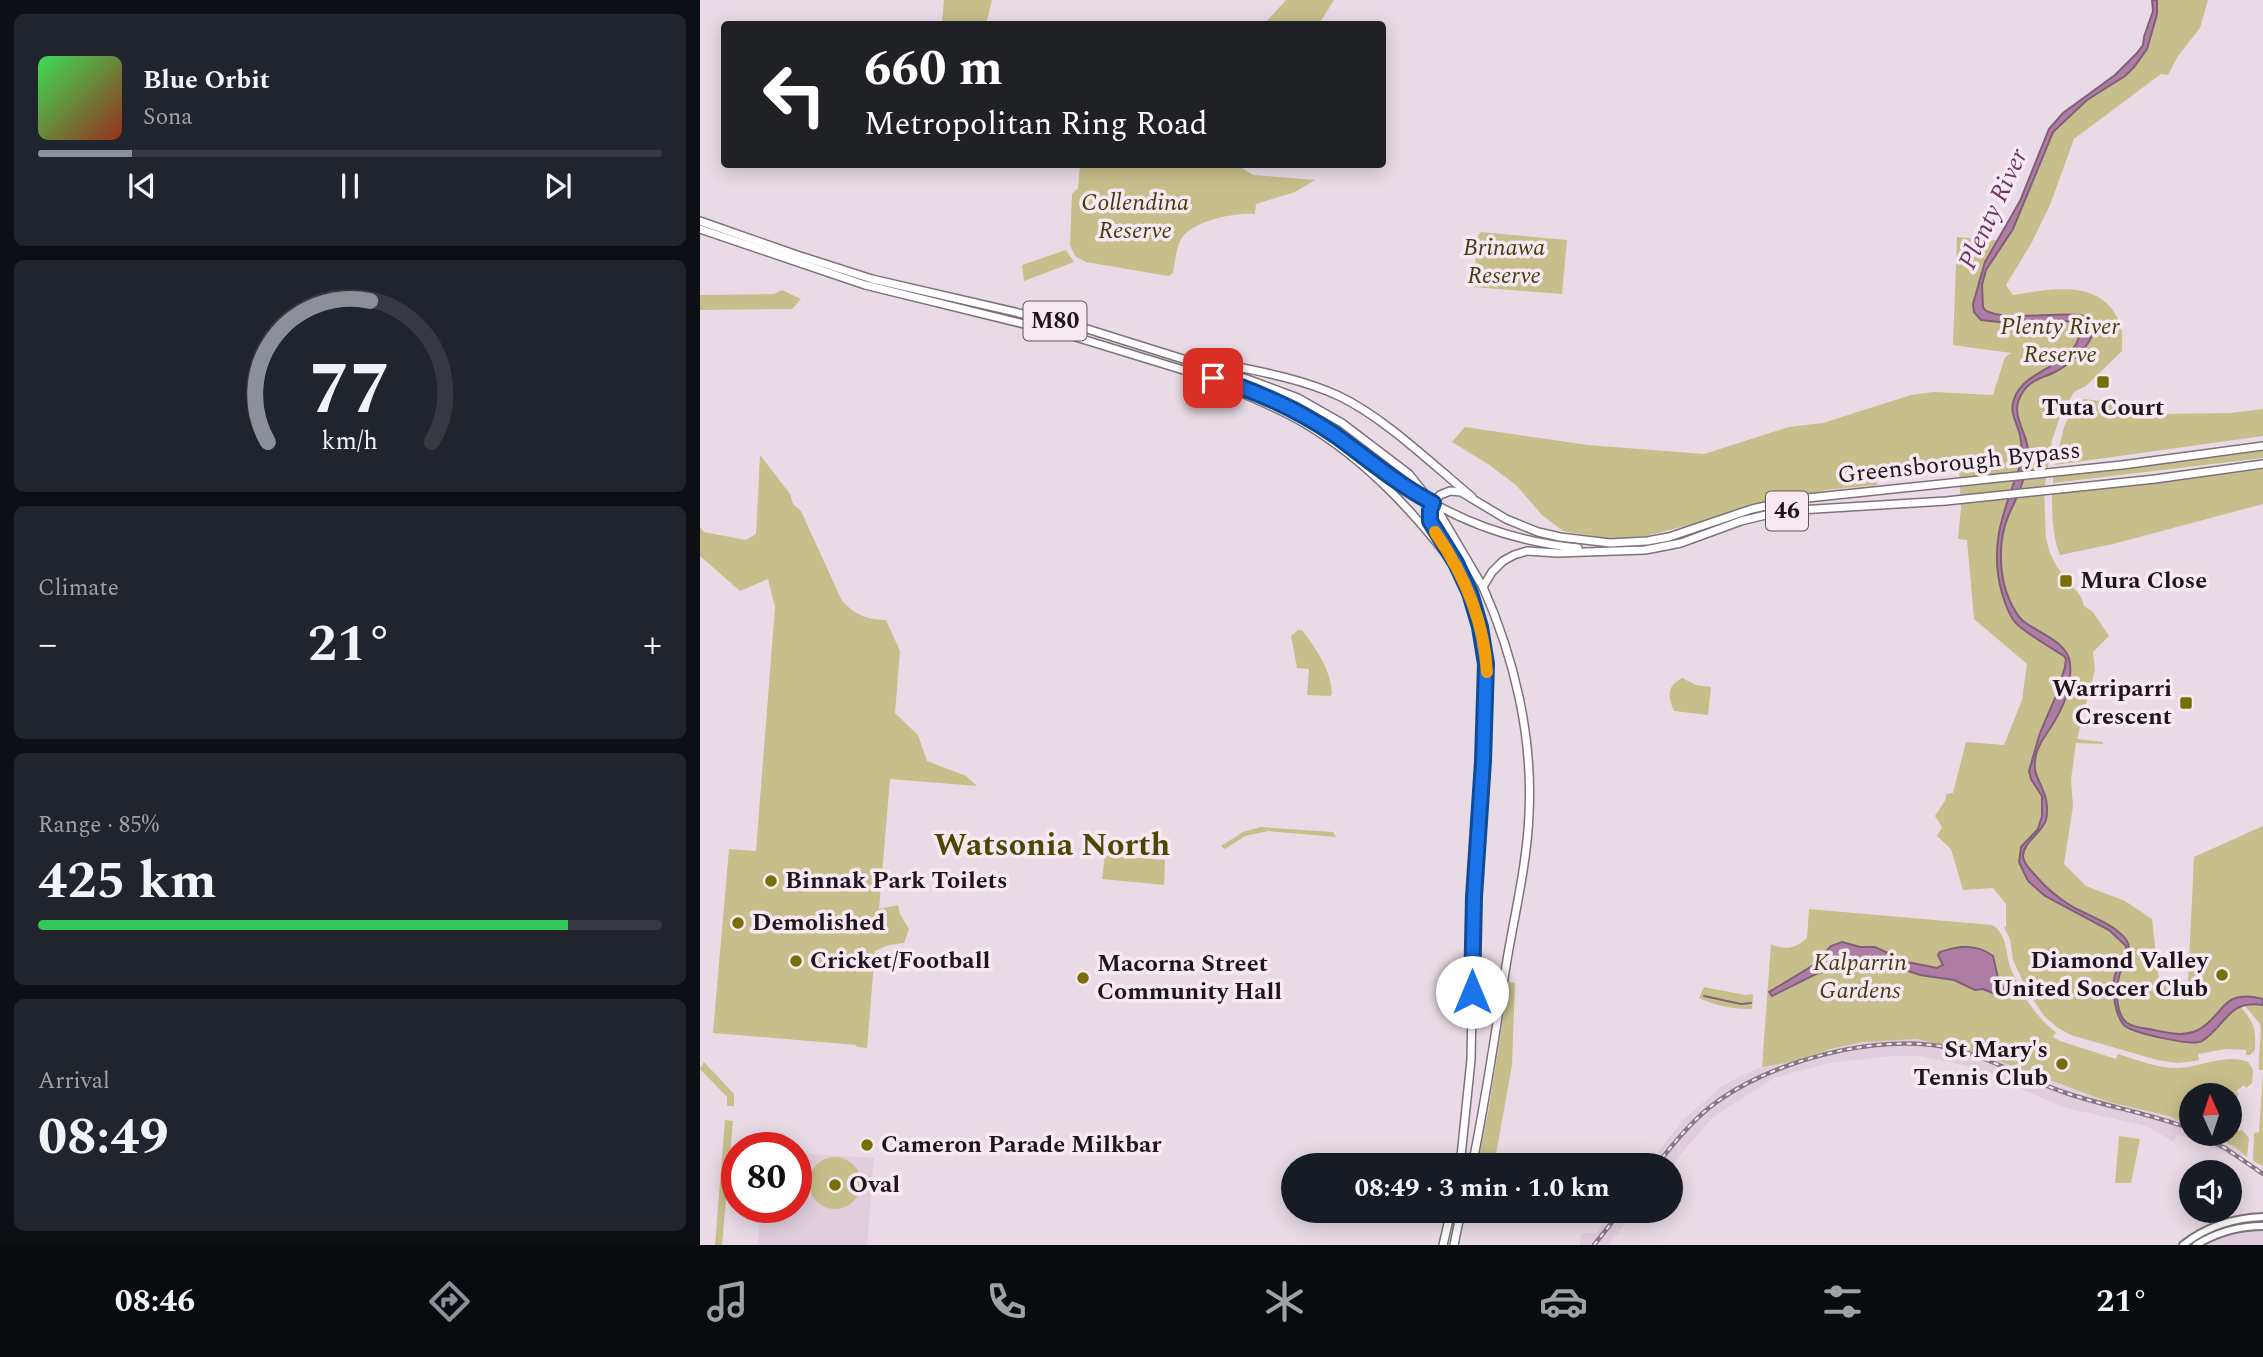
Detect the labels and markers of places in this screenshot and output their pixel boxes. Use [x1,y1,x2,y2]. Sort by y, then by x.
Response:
pin [1183,348,1243,408]
marker: Tuta Court [2095,374,2111,390]
place label: Tuta Court [2042,390,2164,426]
place label: Mura Close [2080,563,2207,599]
marker: Mura Close [2058,573,2074,589]
place label: Warriparri Crescent [2052,671,2172,735]
marker: Warriparri Crescent [2178,695,2194,711]
place label: Binnak Park Toilets [785,863,1008,899]
marker: Binnak Park Toilets [763,873,779,889]
place label: Demolished [752,905,885,941]
marker: Demolished [730,915,746,931]
place label: Cricket/Football [810,943,990,979]
place label: Diamond Valley United Soccer Club [1992,943,2210,1007]
place label: Macorna Street Community Hall [1097,946,1282,1010]
marker: Cricket/Football [788,953,804,969]
marker: Diamond Valley United Soccer Club [2214,967,2230,983]
marker: Macorna Street Community Hall [1075,970,1091,986]
place label: St Mary's Tennis Club [1914,1032,2048,1096]
marker: St Mary's Tennis Club [2054,1056,2070,1072]
place label: Cameron Parade Milkbar [881,1127,1162,1163]
marker: Cameron Parade Milkbar [859,1137,875,1153]
place label: Oval [849,1167,900,1203]
marker: Oval [827,1177,843,1193]

